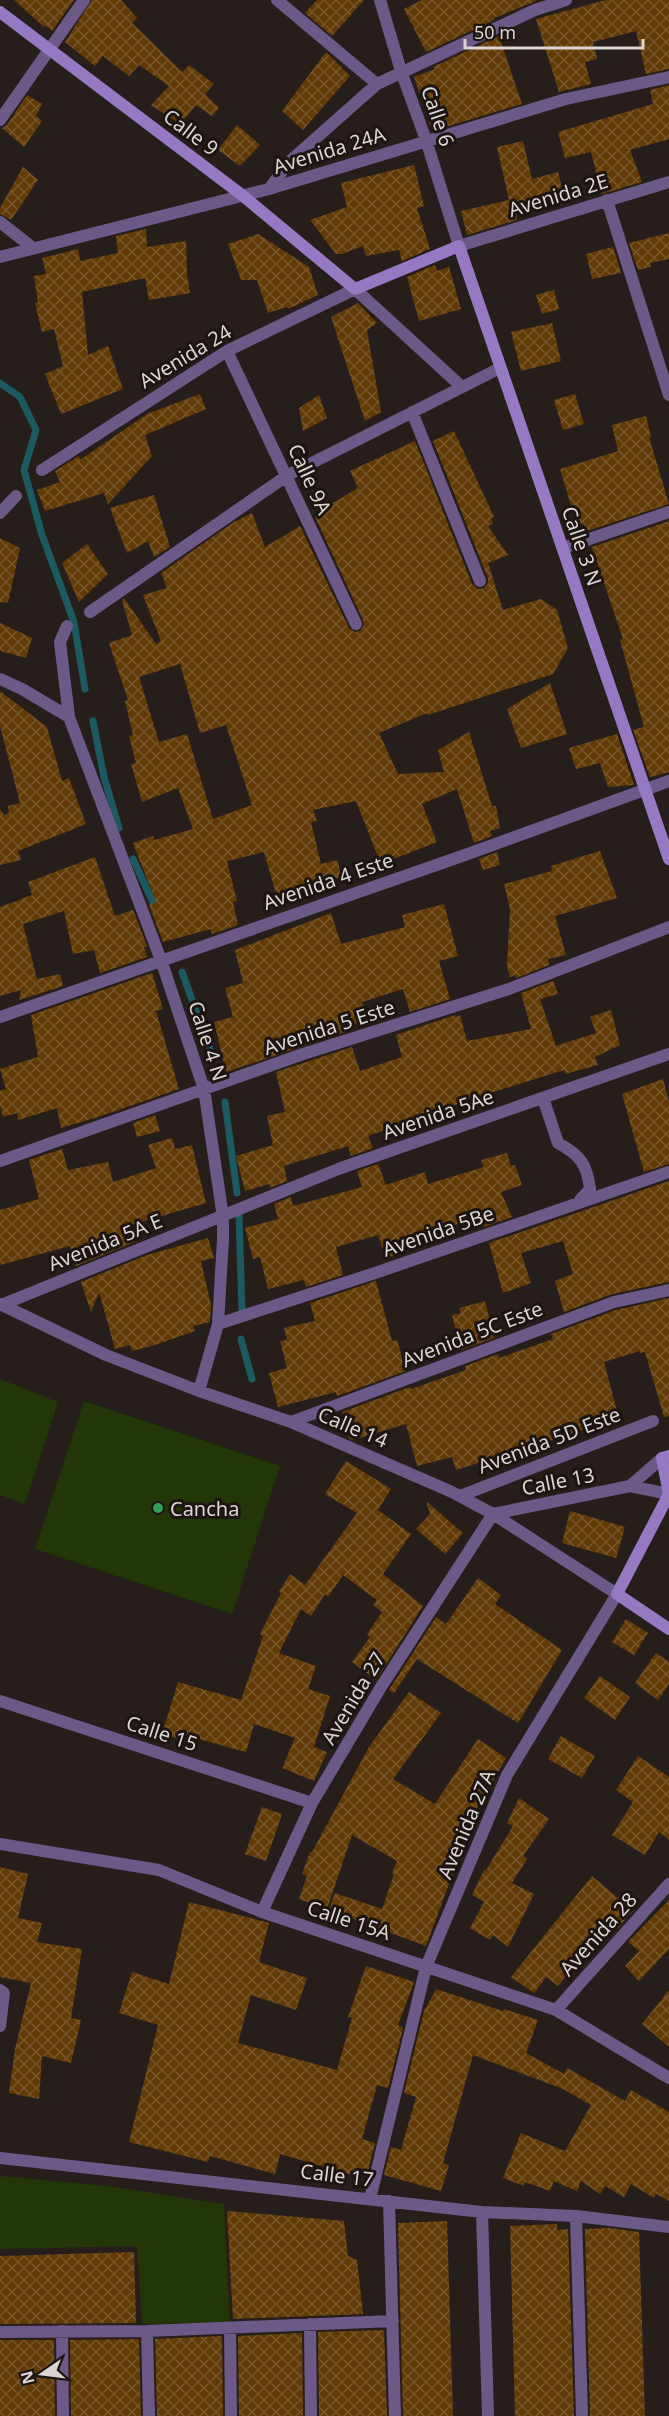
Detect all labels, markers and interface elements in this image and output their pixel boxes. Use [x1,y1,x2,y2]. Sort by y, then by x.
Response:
scale bar [465,12,644,50]
text: 50 m [474,20,516,44]
street label: Calle 6 [415,82,461,150]
street label: Calle 9 [158,103,224,161]
street label: Avenida 24A [270,120,389,180]
street label: Avenida 2E [505,167,611,223]
street label: Avenida 24 [134,318,237,394]
street label: Calle 9A [282,439,338,519]
street label: Calle 3 N [556,503,608,589]
street label: Avenida 4 Este [259,846,397,916]
street label: Avenida 5 Este [260,993,398,1061]
street label: Calle 4 N [182,998,234,1084]
street label: Avenida 5Ae [379,1082,497,1146]
street label: Avenida 5Be [379,1199,497,1263]
street label: Avenida 5A E [44,1207,166,1277]
street label: Avenida 5C Este [398,1295,546,1373]
street label: Calle 14 [314,1400,393,1454]
street label: Avenida 5D Este [474,1400,624,1480]
street label: Calle 13 [519,1461,597,1501]
place label: Cancha [170,1495,239,1522]
marker: Cancha [151,1501,165,1515]
street label: Avenida 27 [315,1647,391,1749]
street label: Calle 15 [123,1709,201,1757]
street label: Avenida 27A [431,1765,501,1883]
street label: Avenida 28 [553,1887,643,1981]
street label: Calle 15A [304,1894,394,1946]
street label: Calle 17 [299,2157,375,2193]
north arrow [12,2344,72,2404]
text: N [15,2369,40,2387]

